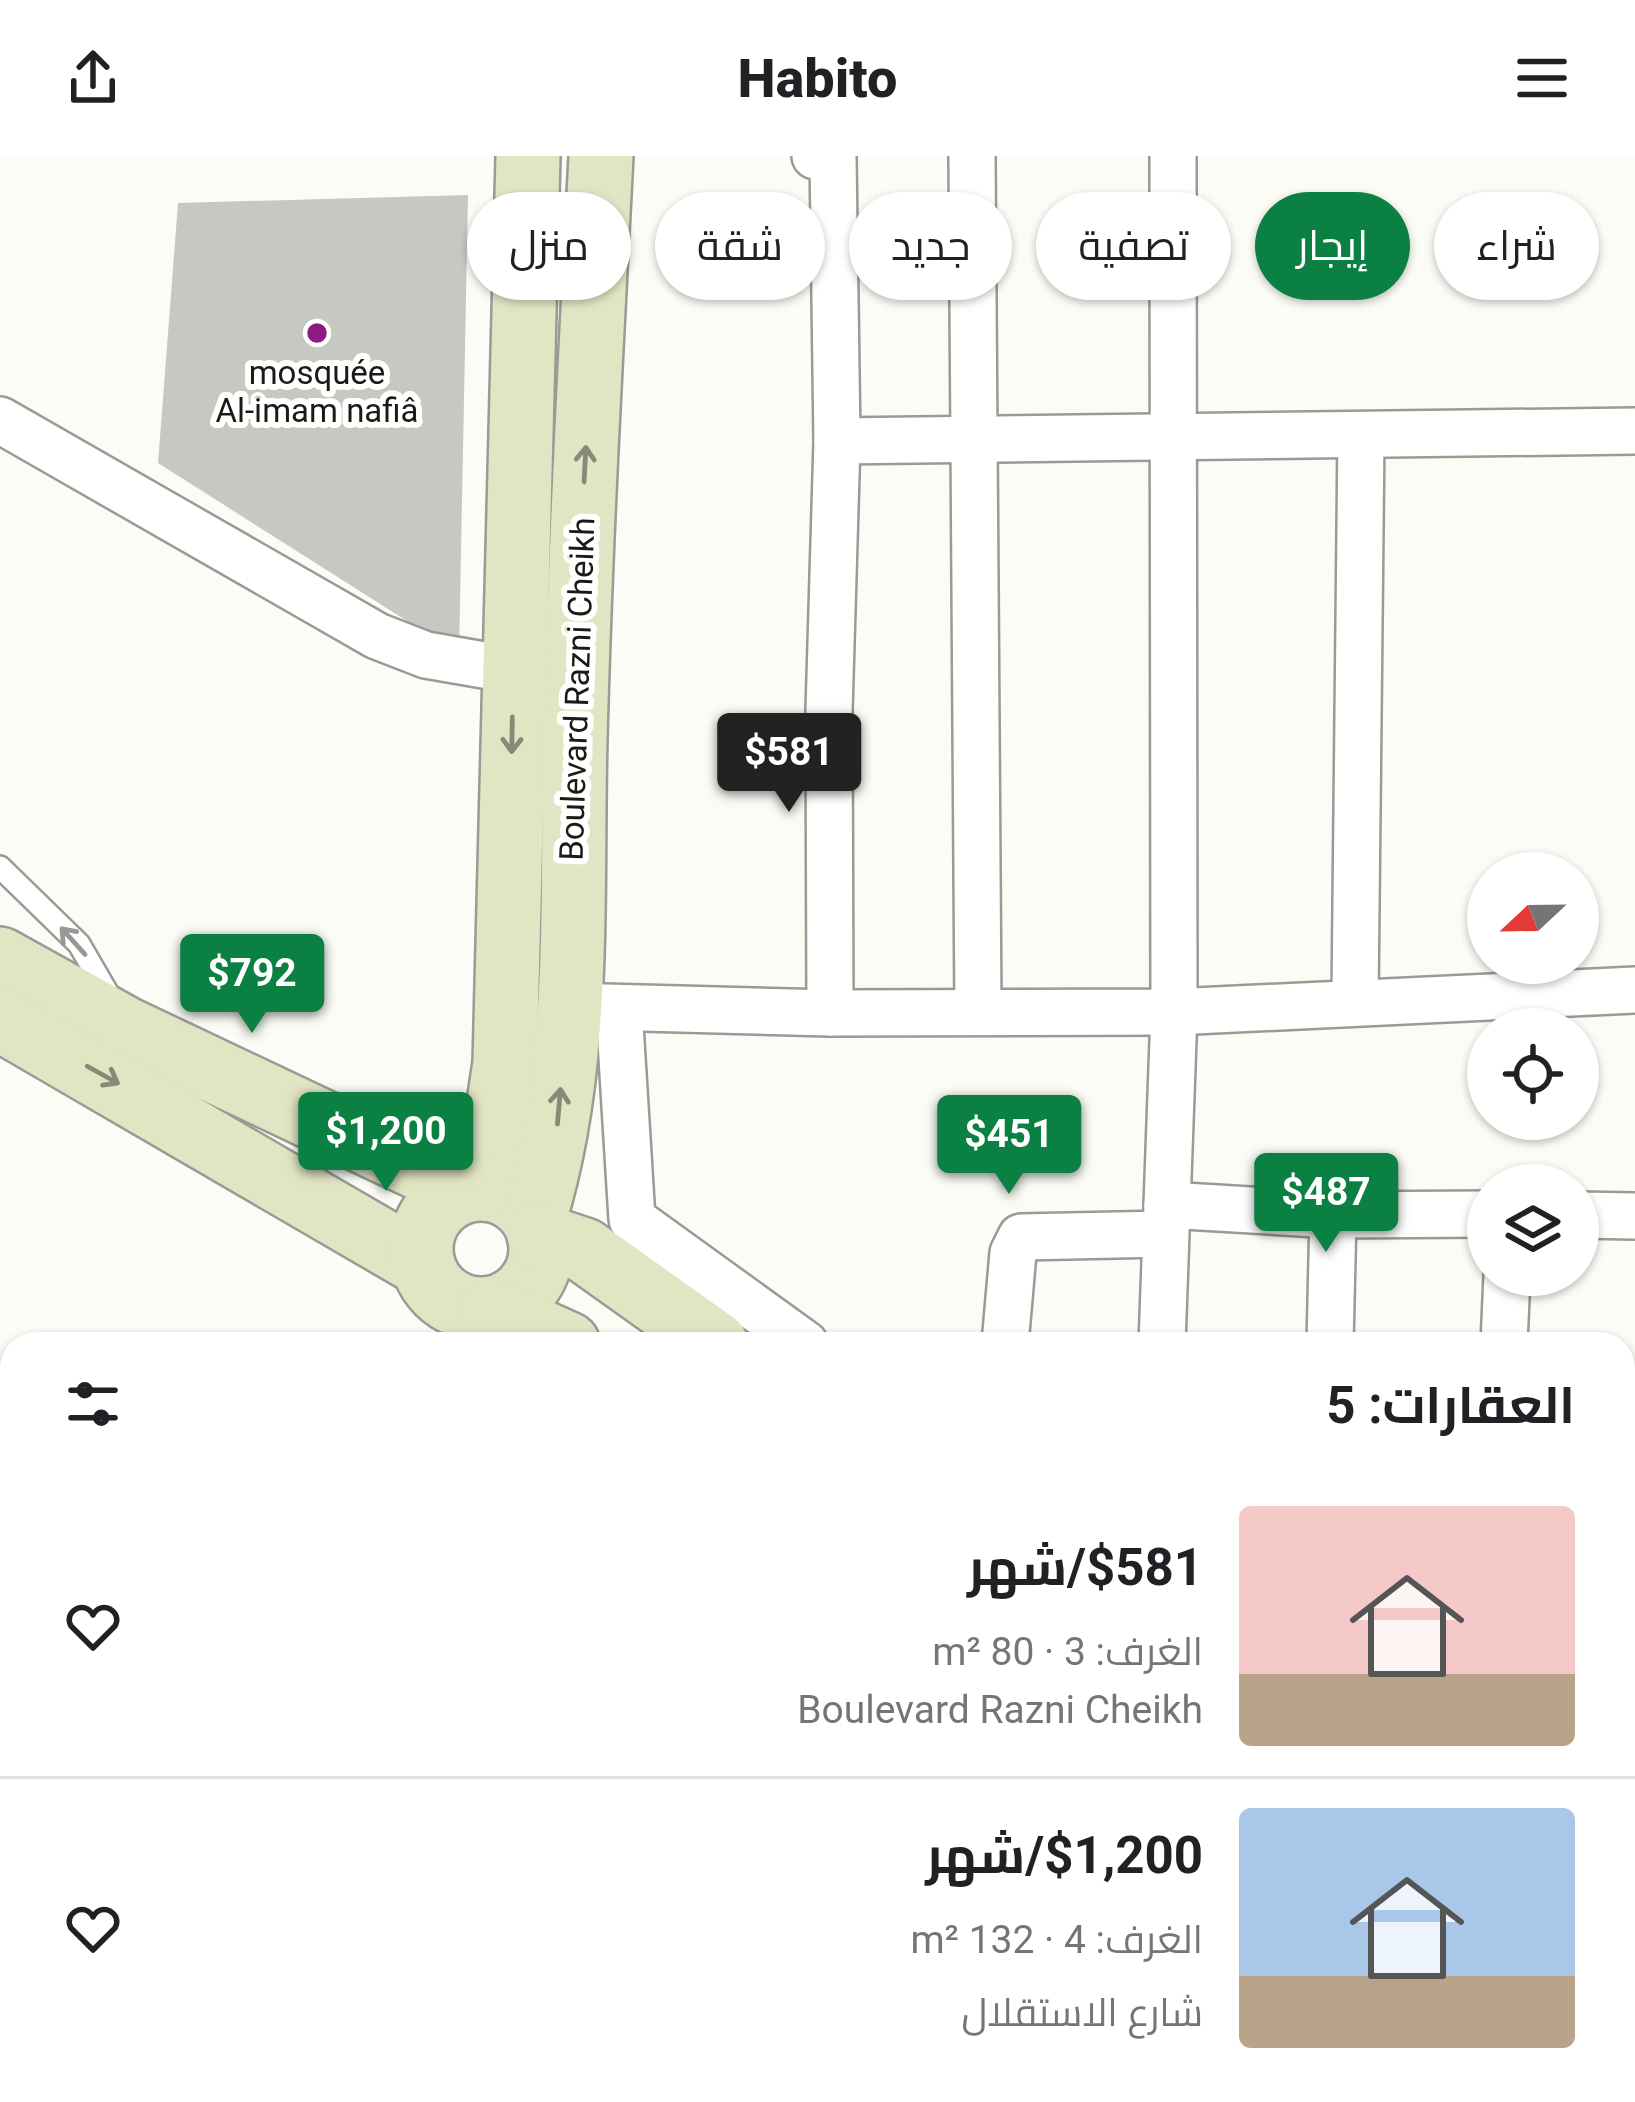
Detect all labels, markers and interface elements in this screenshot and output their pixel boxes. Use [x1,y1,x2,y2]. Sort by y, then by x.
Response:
icon: share [60,45,126,111]
icon: menu [1509,45,1575,111]
text: Habito [738,47,897,110]
chip: منزل [467,192,631,300]
chip: شقة [655,192,825,300]
chip: جديد [849,192,1012,300]
chip: تصفية [1036,192,1231,300]
chip: إيجار [1255,192,1410,300]
chip: شراء [1434,192,1599,300]
marker: mosquée Al-imam nafiâ [304,320,330,346]
place label: mosquée Al-imam nafiâ [215,353,419,430]
one-way arrow [574,445,597,484]
street label: Boulevard Razni Cheikh [552,517,602,861]
pin: $581 [718,713,860,815]
one-way arrow [500,715,523,754]
text: $581 [744,729,834,775]
north arrow [1467,852,1599,984]
map controls [1467,852,1599,1296]
one-way arrow [60,926,87,956]
pin: $792 [181,934,323,1036]
text: $792 [207,950,297,996]
button: locate [1467,1008,1599,1140]
one-way arrow [84,1064,119,1087]
one-way arrow [548,1087,571,1126]
pin: $1,200 [288,1092,484,1194]
pin: $451 [938,1095,1080,1197]
text: $1,200 [325,1108,447,1154]
text: $451 [964,1111,1054,1157]
pin: $487 [1255,1153,1397,1255]
button: layers [1467,1164,1599,1296]
text: $487 [1281,1169,1371,1215]
icon: filters [60,1371,126,1437]
text: العقارات: 5 [1326,1376,1575,1435]
text: $581/شهر [967,1538,1203,1597]
icon: home [1335,1554,1479,1698]
icon: heart [60,1593,126,1659]
text: الغرف: 3 · 80 m² [932,1629,1203,1675]
text: Boulevard Razni Cheikh [797,1687,1203,1733]
text: $1,200/شهر [925,1826,1203,1885]
icon: home [1335,1856,1479,2000]
icon: heart [60,1895,126,1961]
text: الغرف: 4 · 132 m² [910,1917,1203,1963]
text: شارع الاستقلال [961,1990,1203,2036]

